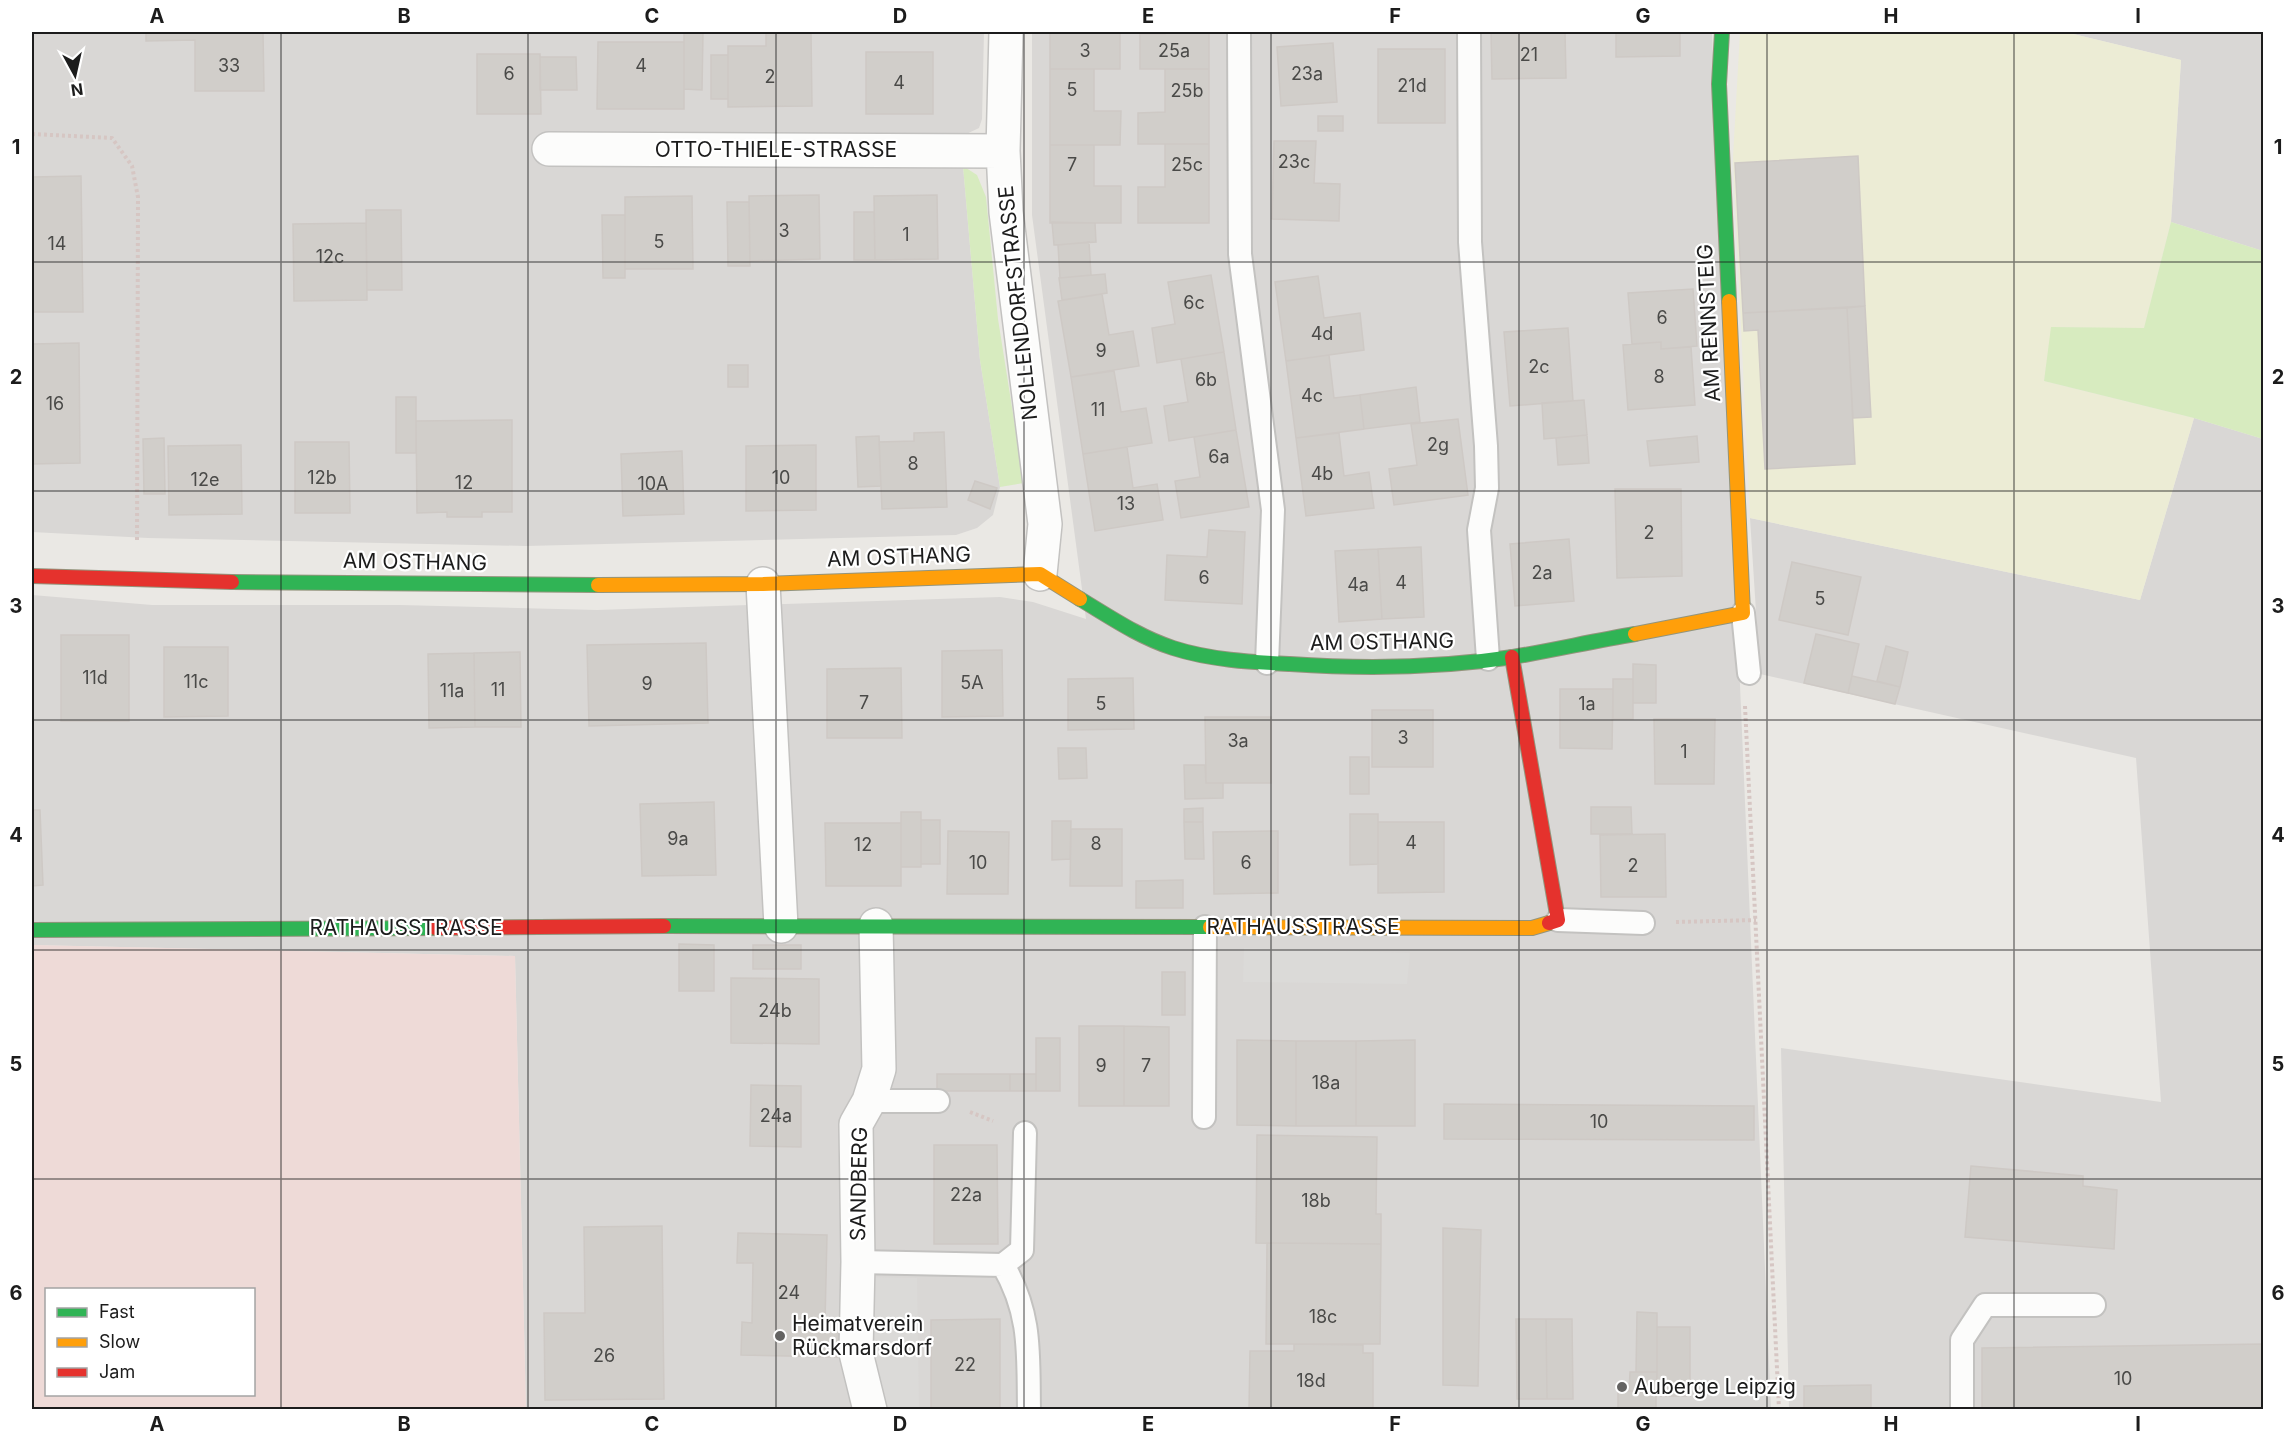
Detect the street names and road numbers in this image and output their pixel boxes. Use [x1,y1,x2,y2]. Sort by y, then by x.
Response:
street label: OTTO-THIELE-STRASSE [655,137,897,162]
street label: NOLLENDORFSTRASSE [993,184,1042,422]
street label: AM RENNSTEIG [1692,243,1725,403]
street label: AM OSTHANG [827,541,971,572]
street label: AM OSTHANG [343,548,487,575]
street label: AM OSTHANG [1310,628,1454,655]
street label: RATHAUSSTRASSE [1206,914,1400,939]
street label: RATHAUSSTRASSE [309,915,503,940]
street label: SANDBERG [845,1127,872,1241]

